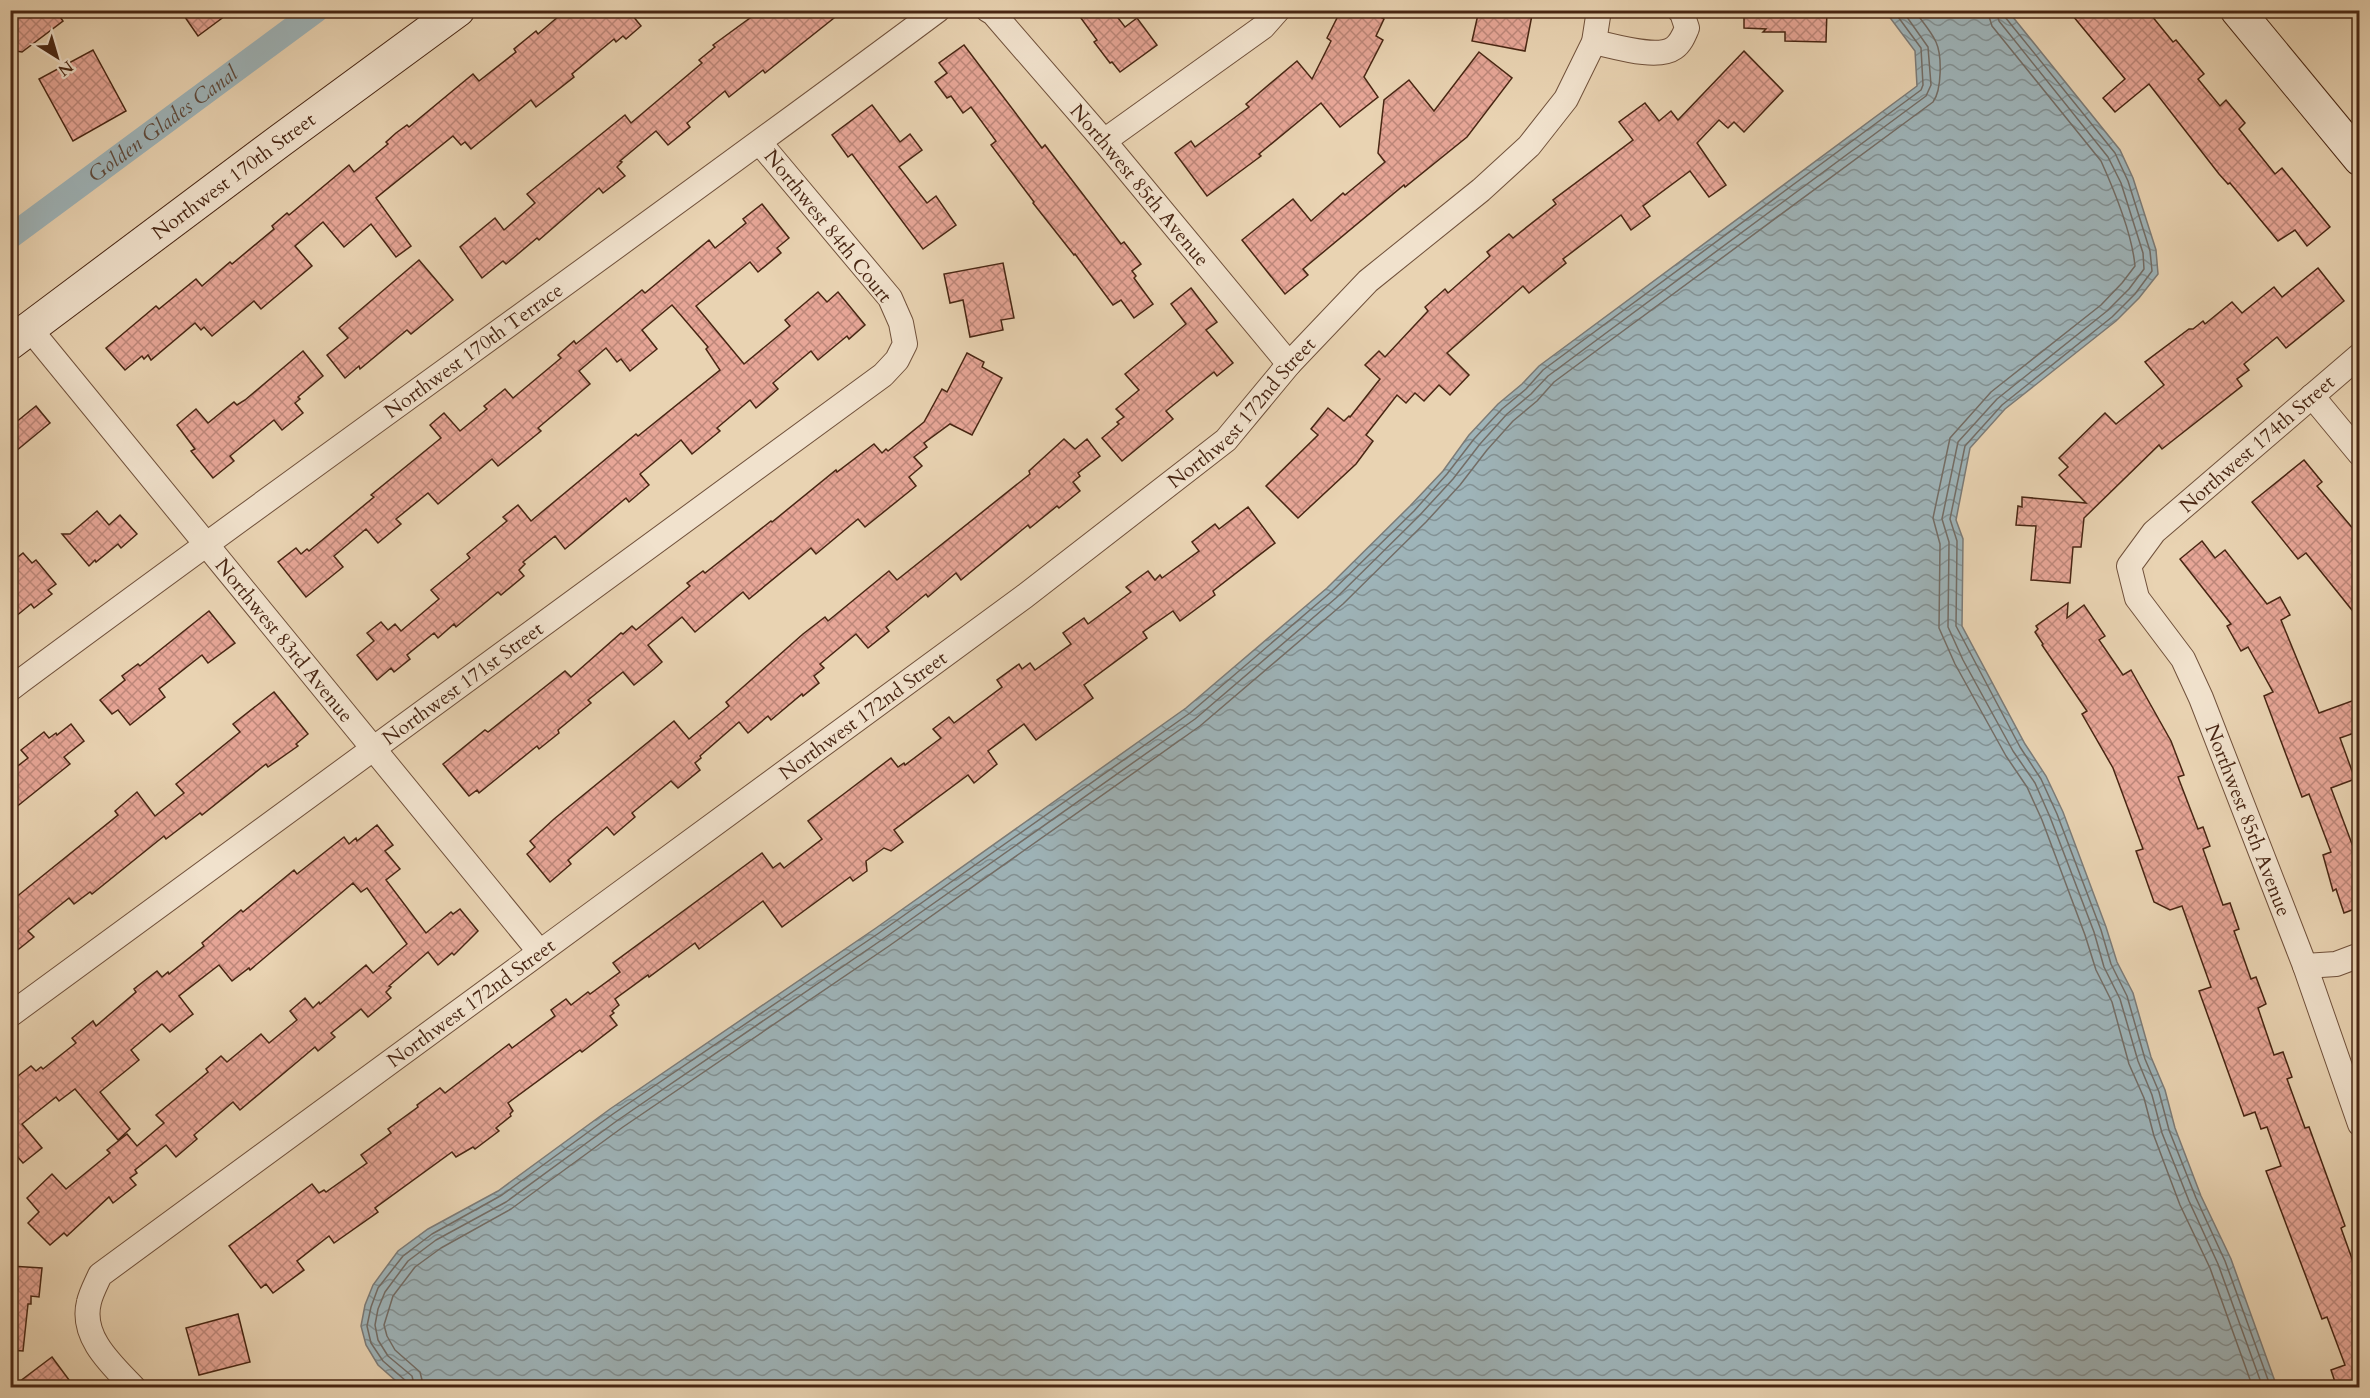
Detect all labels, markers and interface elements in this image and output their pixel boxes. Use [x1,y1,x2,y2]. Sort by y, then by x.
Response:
north arrow [27,27,87,87]
text: N [53,55,78,81]
water label: Golden Glades Canal [82,58,245,189]
street label: Northwest 85th Avenue [1064,98,1216,272]
street label: Northwest 170th Street [146,106,321,246]
street label: Northwest 84th Court [758,144,899,309]
street label: Northwest 170th Terrace [379,276,568,424]
street label: Northwest 172nd Street [1162,331,1322,494]
street label: Northwest 174th Street [2174,369,2341,519]
street label: Northwest 83rd Avenue [209,552,360,728]
street label: Northwest 171st Street [376,615,549,751]
street label: Northwest 172nd Street [773,644,953,786]
street label: Northwest 85th Avenue [2199,720,2298,920]
street label: Northwest 172nd Street [381,932,561,1074]

